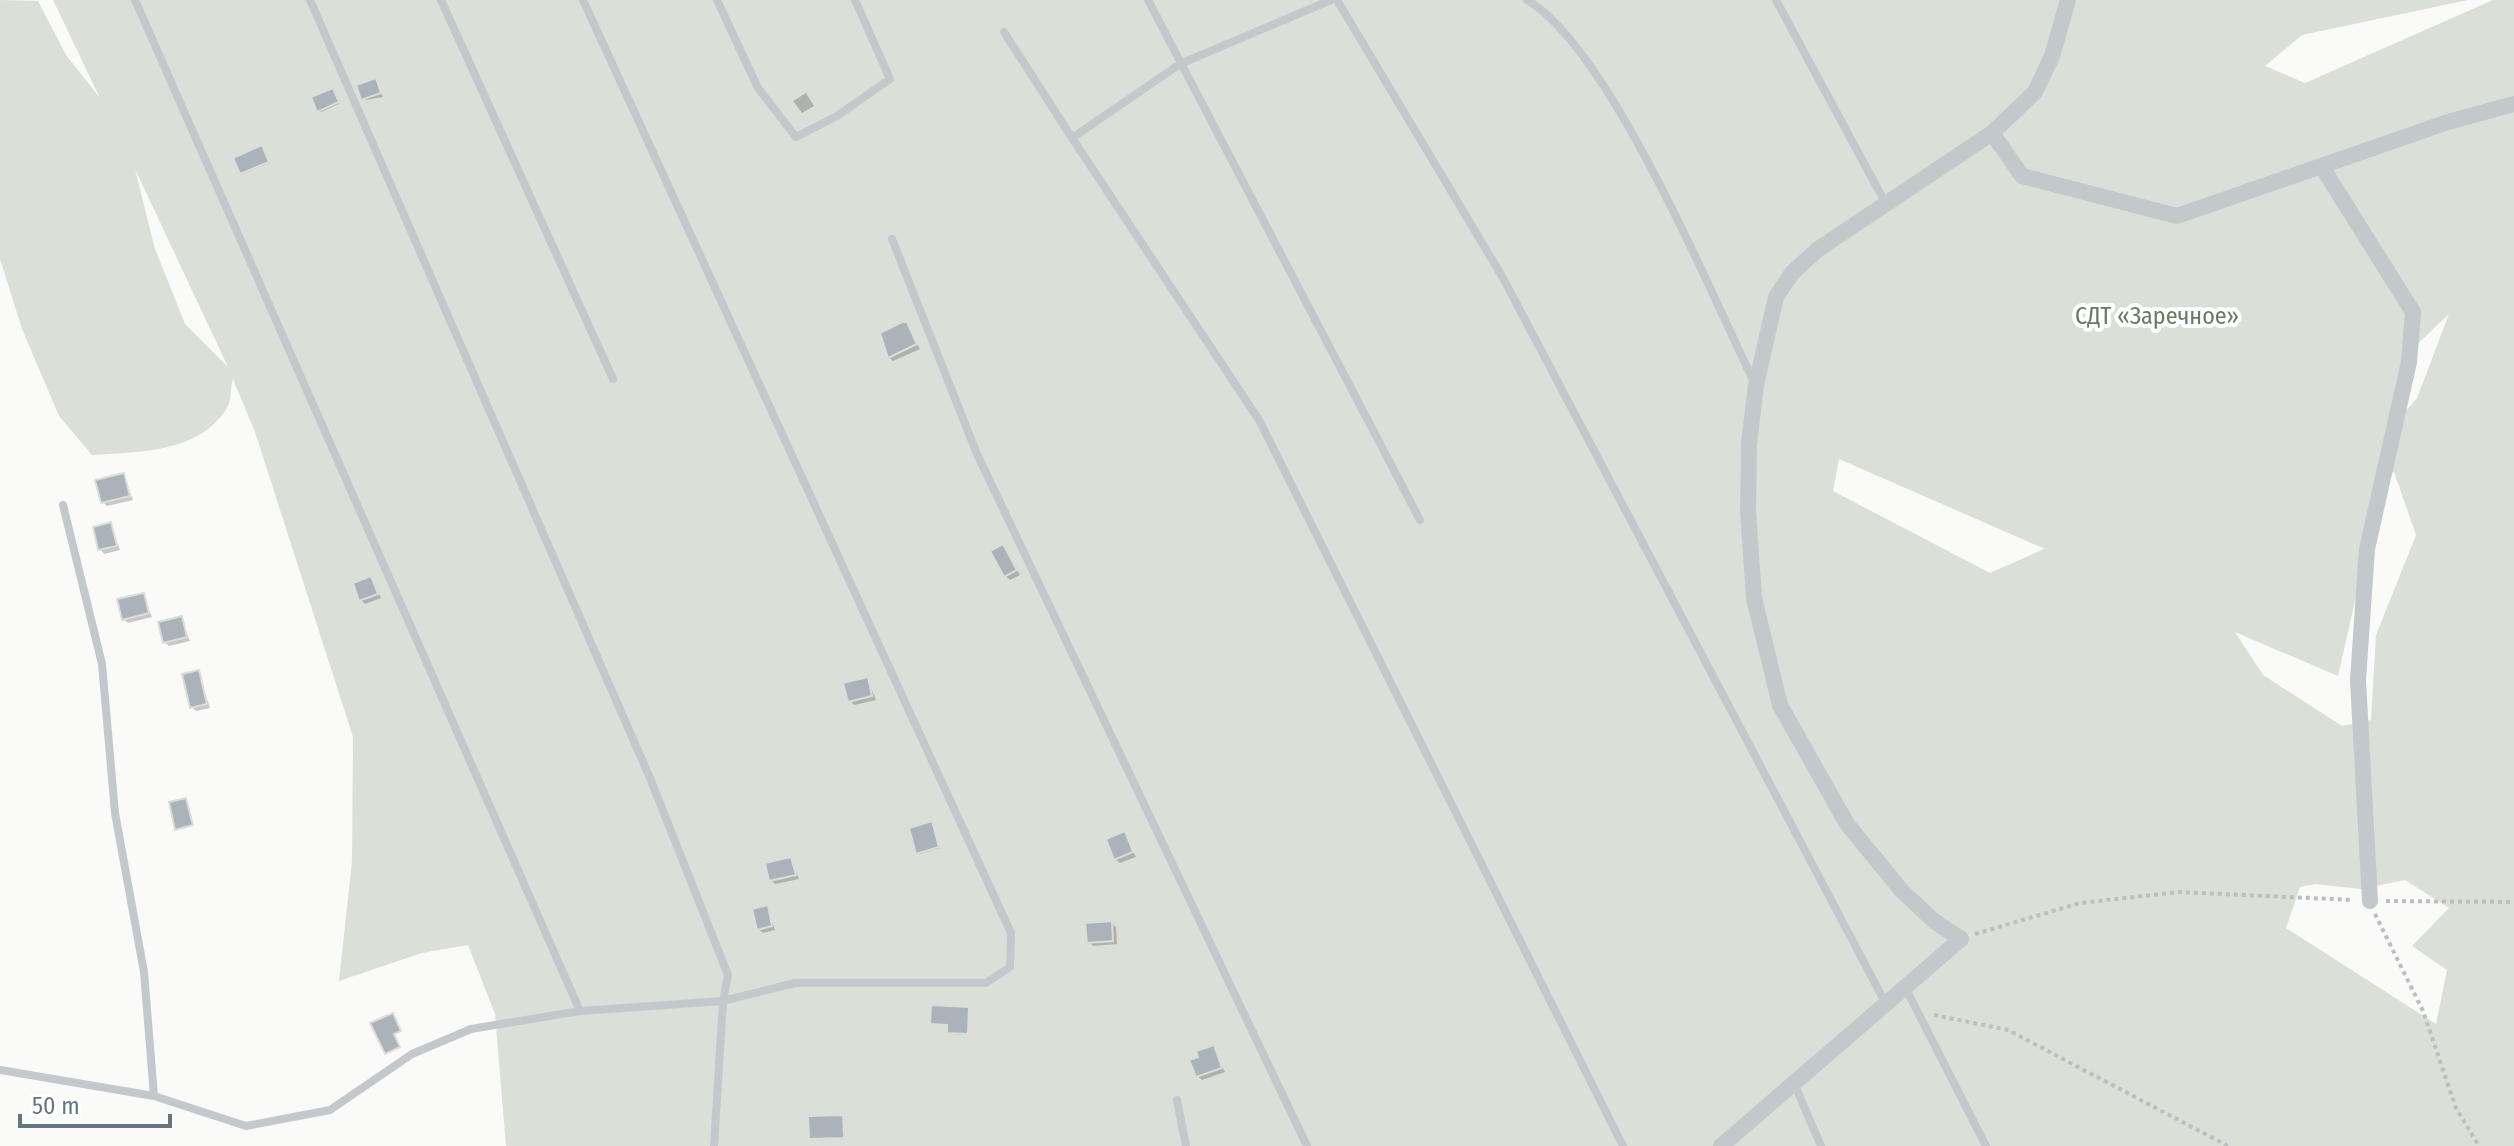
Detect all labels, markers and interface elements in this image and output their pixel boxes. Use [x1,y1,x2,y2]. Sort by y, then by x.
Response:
park label: СДТ «Заречное» [2075,302,2239,330]
scale bar [20,1078,170,1128]
text: 50 m [32,1092,80,1120]

